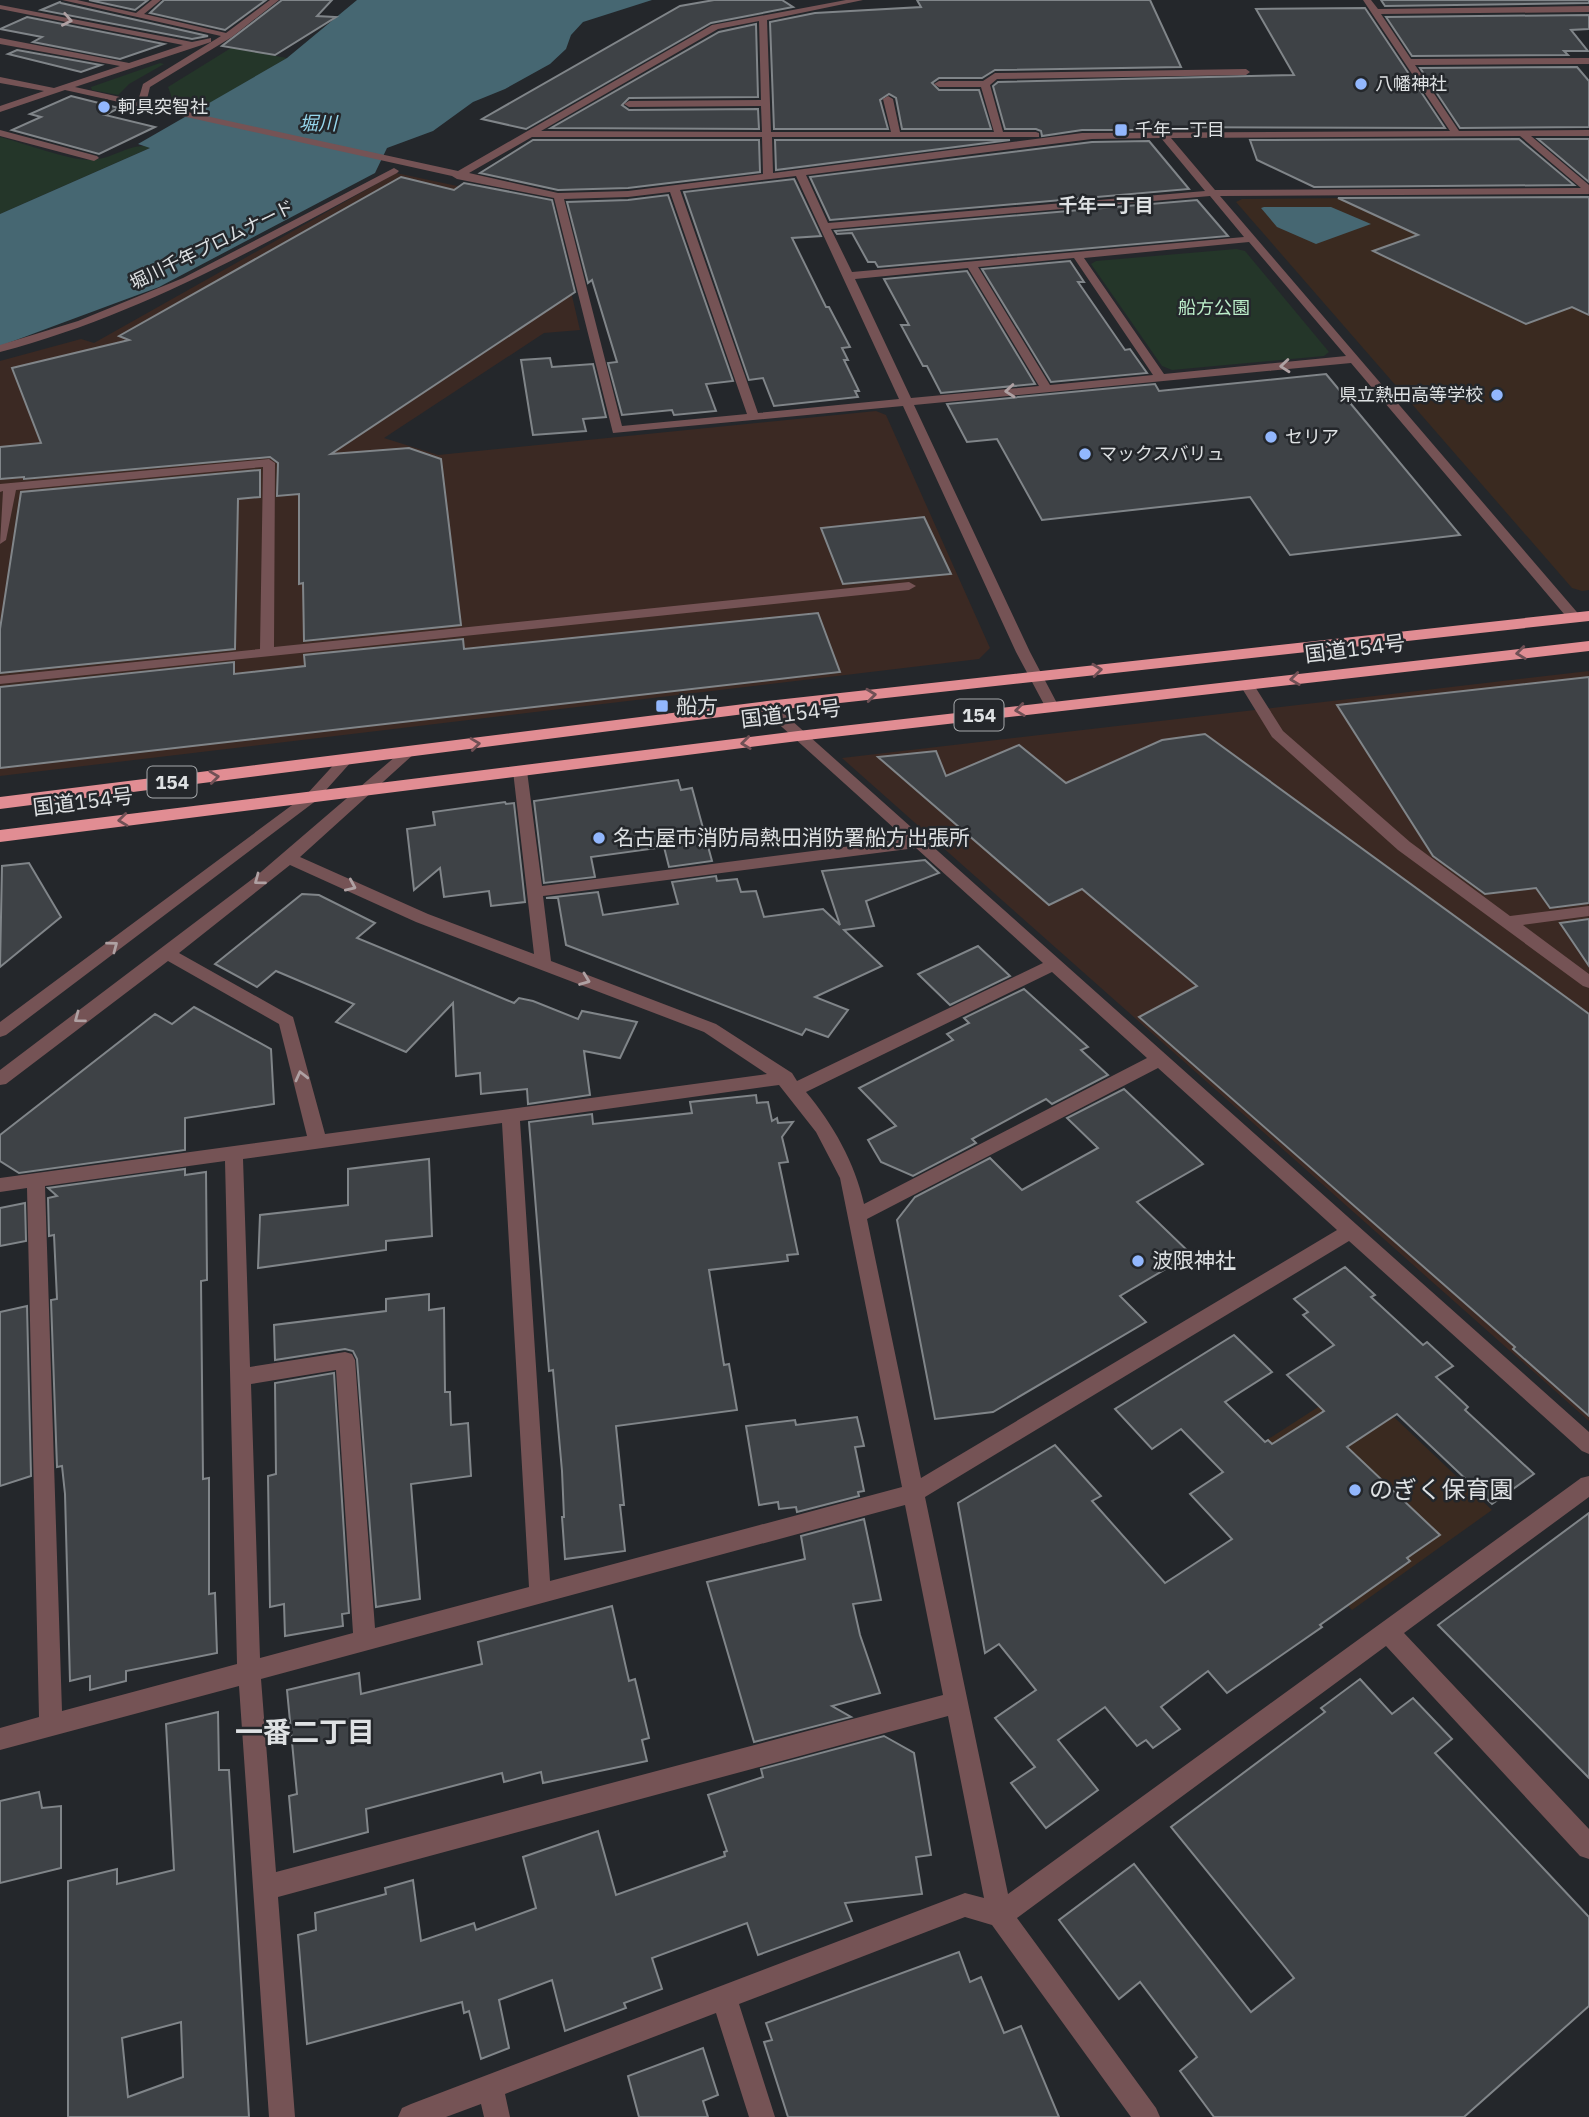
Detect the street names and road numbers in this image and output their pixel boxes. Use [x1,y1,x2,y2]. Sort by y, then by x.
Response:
street label: 堀川千年プロムナード [126,195,298,294]
street label: 国道154号 [1303,628,1407,668]
street label: 国道154号 [739,693,843,733]
road number: 154 [954,700,1004,730]
road number: 154 [148,766,196,797]
street label: 国道154号 [31,781,135,821]

